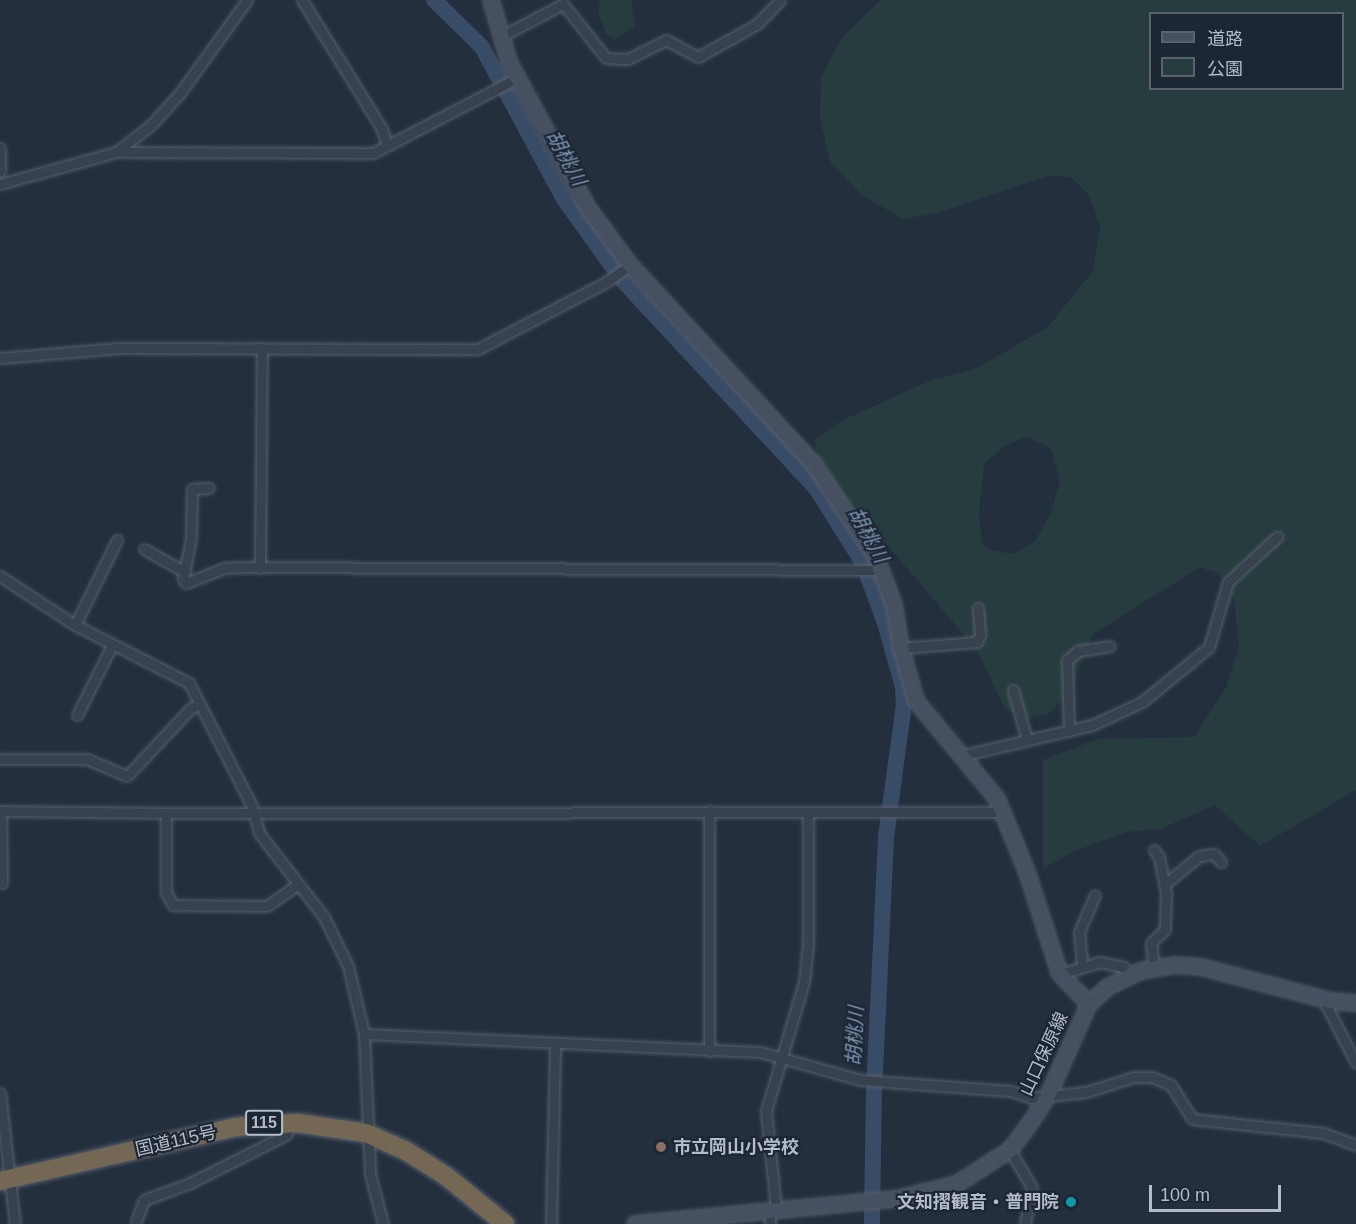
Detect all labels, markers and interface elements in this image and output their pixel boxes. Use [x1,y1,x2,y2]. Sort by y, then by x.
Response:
legend [1149,12,1344,90]
text: 道路 [1207,29,1243,49]
text: 公園 [1207,59,1243,79]
water label: 胡桃川 [541,126,591,190]
water label: 胡桃川 [843,503,893,567]
water label: 胡桃川 [841,1005,869,1067]
street label: 山口保原線 [1015,1009,1073,1099]
road number: 115 [244,1110,284,1136]
street label: 国道115号 [133,1121,219,1161]
place label: 市立岡山小学校 [673,1136,799,1158]
marker: 市立岡山小学校 [654,1140,668,1154]
scale bar [1152,1173,1284,1211]
text: 100 m [1160,1185,1210,1205]
place label: 文知摺観音・普門院 [897,1191,1059,1213]
marker: 文知摺観音・普門院 [1064,1195,1078,1209]

